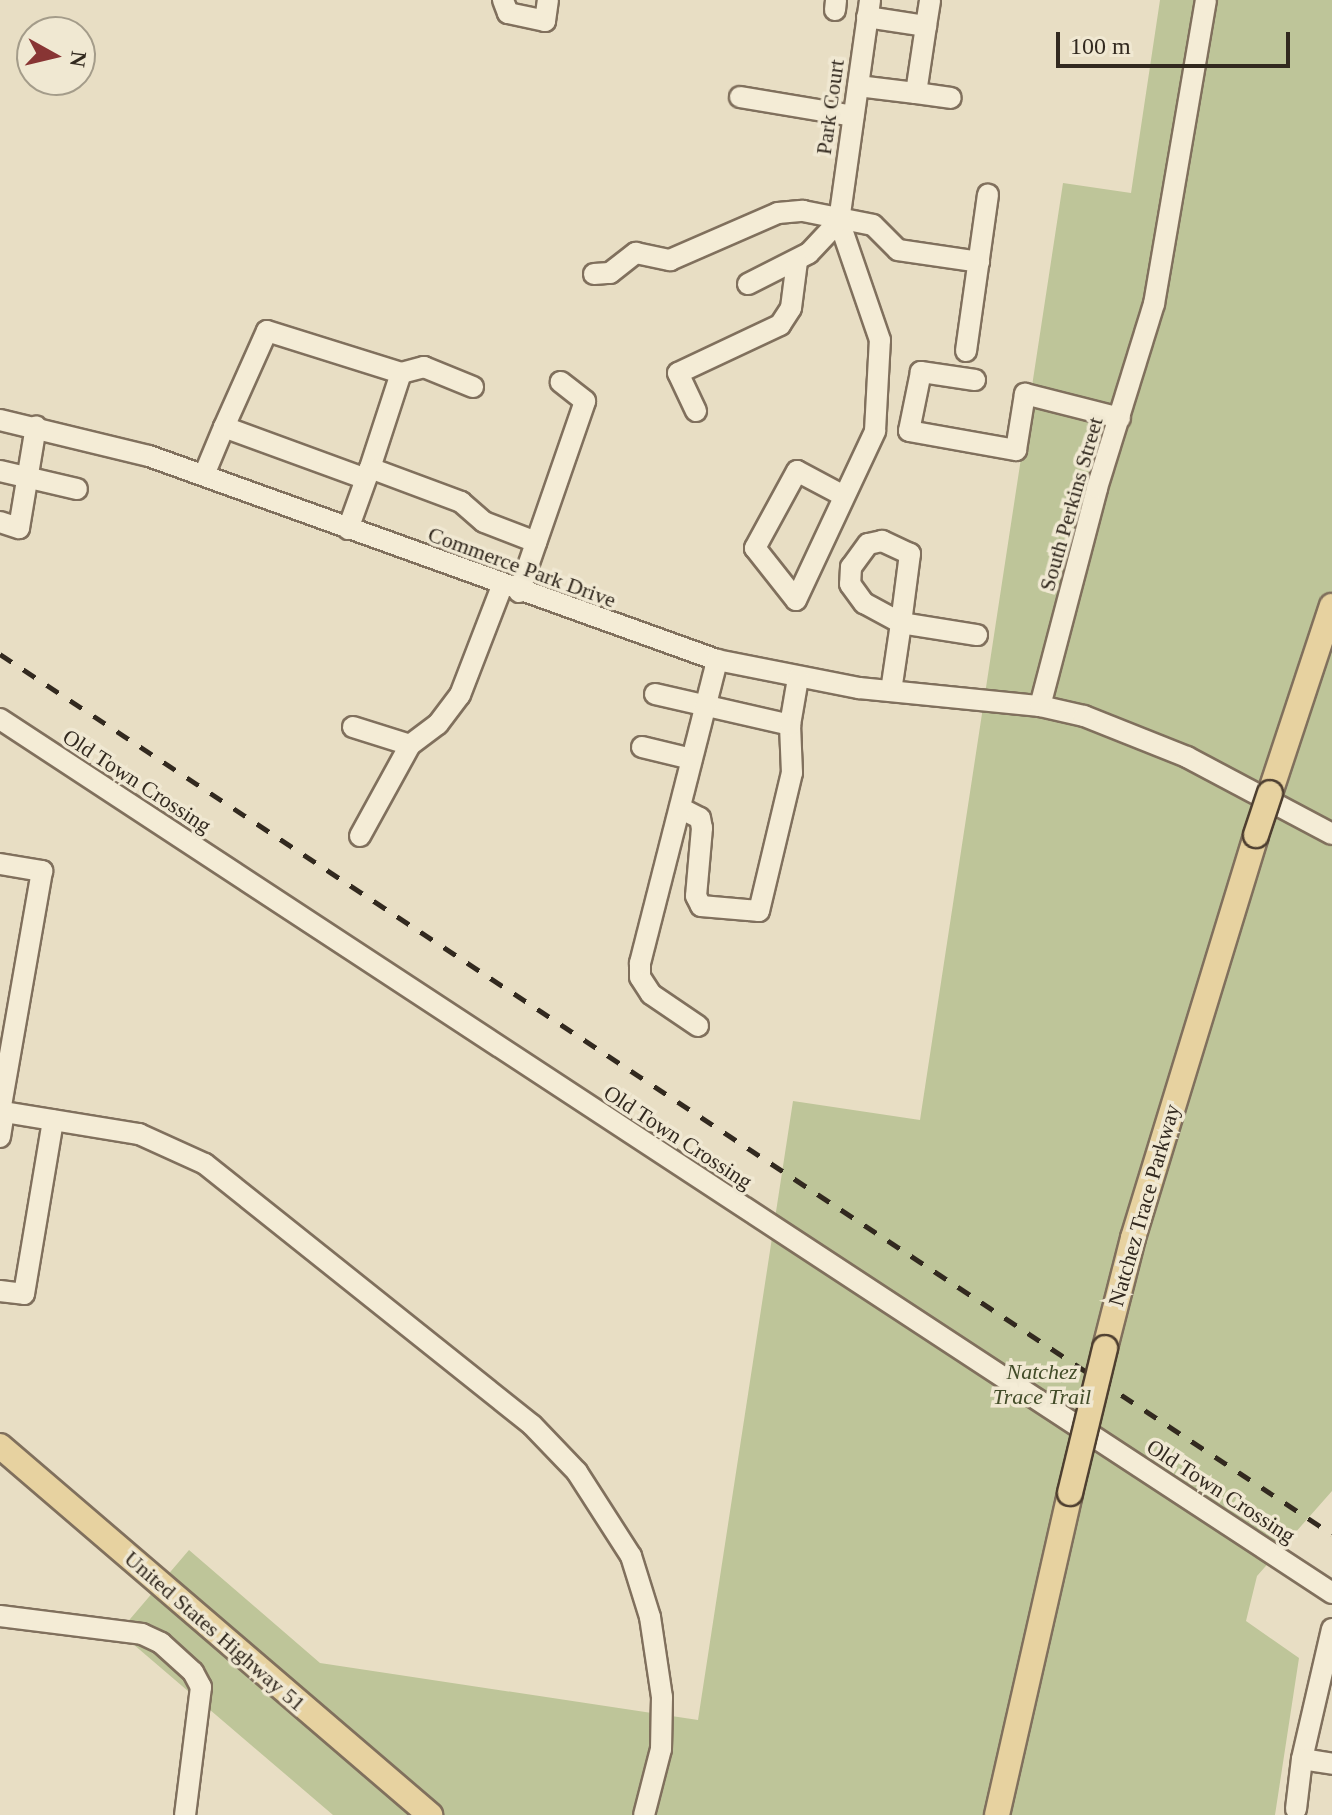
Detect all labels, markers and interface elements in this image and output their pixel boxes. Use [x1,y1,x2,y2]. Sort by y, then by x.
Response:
north arrow [16,16,96,96]
scale bar [1060,16,1294,66]
text: 100 m [1070,33,1131,59]
text: N [65,50,92,69]
street label: Park Court [810,58,850,156]
street label: South Perkins Street [1034,414,1108,594]
street label: Commerce Park Drive [424,521,620,613]
street label: Old Town Crossing [58,723,216,839]
street label: Old Town Crossing [599,1079,757,1195]
street label: Natchez Trace Parkway [1102,1101,1186,1309]
park label: Natchez Trace Trail [993,1358,1091,1410]
street label: Old Town Crossing [1142,1433,1300,1549]
street label: United States Highway 51 [119,1545,311,1717]

